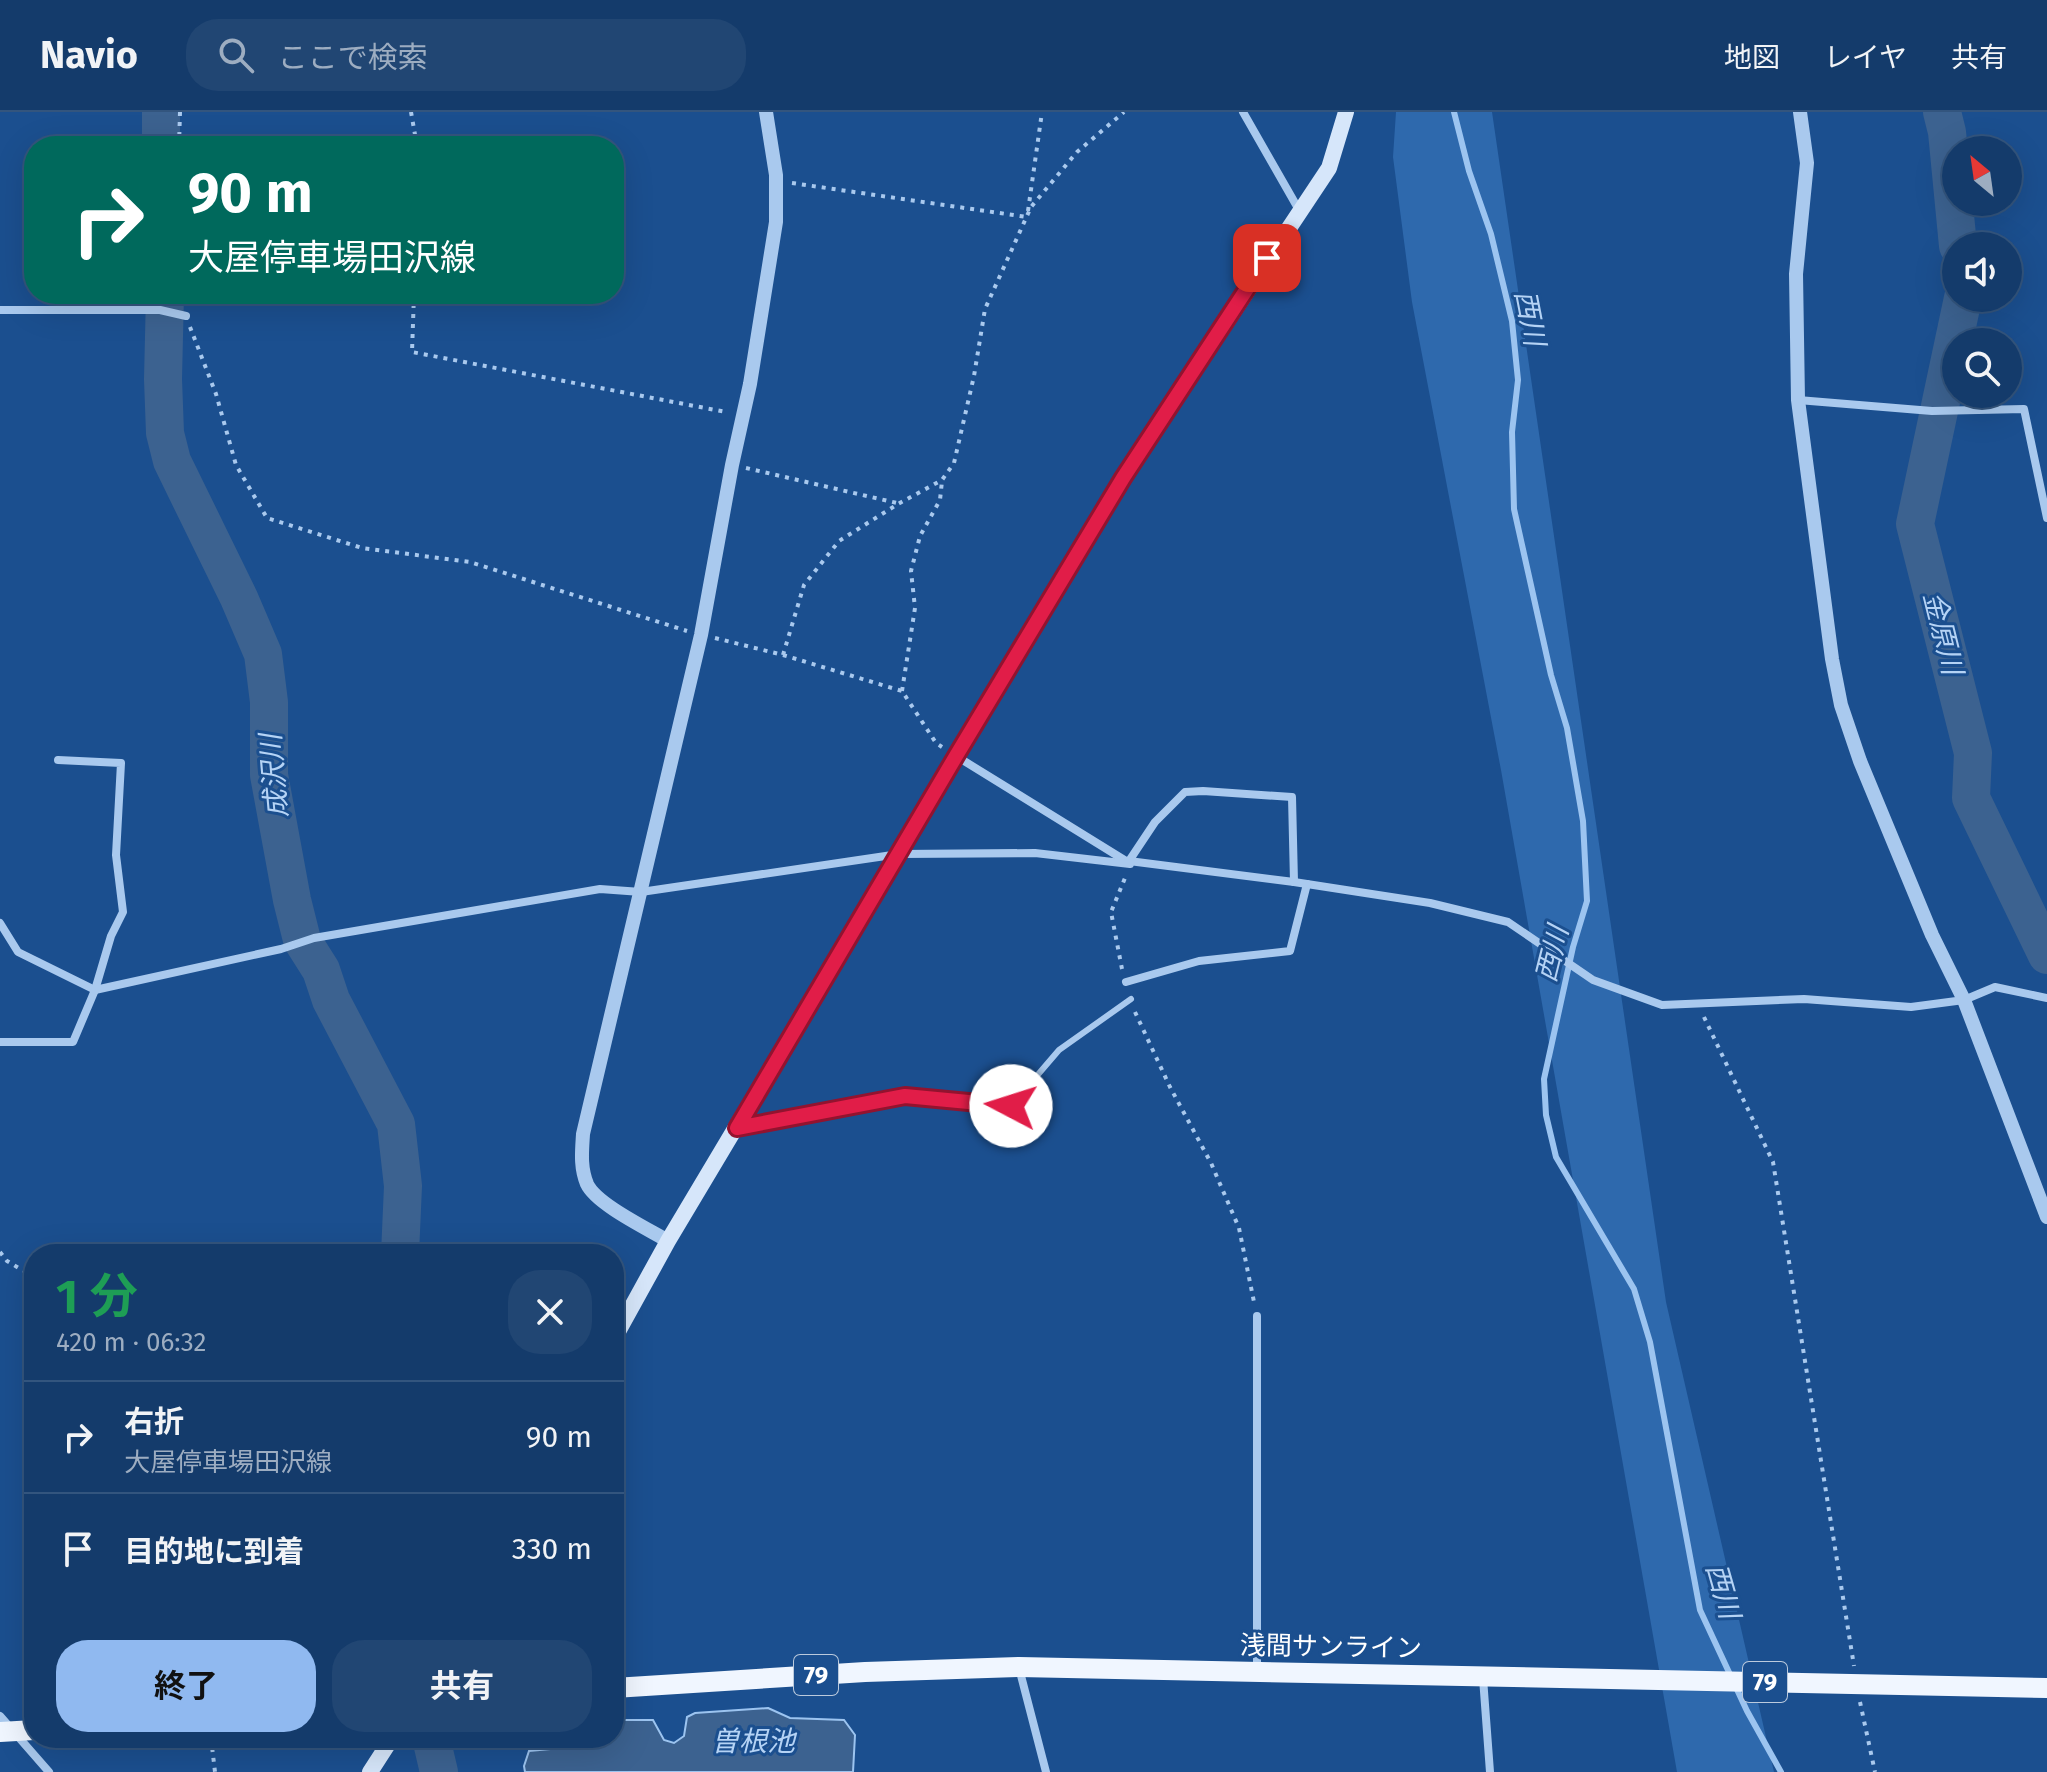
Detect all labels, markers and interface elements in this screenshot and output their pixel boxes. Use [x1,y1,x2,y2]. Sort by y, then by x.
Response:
search box [186,19,746,91]
text: Navio [40,32,138,78]
icon: search [214,33,258,77]
text: ここで検索 [278,40,428,76]
text: 地図 [1724,41,1780,74]
text: レイヤ [1824,41,1907,74]
text: 共有 [1951,41,2007,74]
north arrow [1942,136,2022,216]
map controls [1942,136,2022,408]
text: 90 m [188,160,313,227]
icon: right [56,168,160,272]
pin [1233,224,1301,292]
button: sound [1942,232,2022,312]
text: 大屋停車場田沢線 [188,236,476,280]
icon: arrive [1245,236,1289,280]
water label: 西川 [1508,287,1552,352]
button: search [1942,328,2022,408]
water label: 金原川 [1917,588,1970,681]
water label: 成沢川 [254,730,294,819]
water label: 西川 [1529,920,1576,985]
position arrow [969,1064,1053,1148]
text: 1 分 [56,1268,138,1326]
button: close [508,1270,592,1354]
text: 420 m · 06:32 [56,1327,206,1358]
text: 右折 [124,1404,184,1440]
icon: right [56,1415,100,1459]
text: 90 m [526,1419,592,1455]
text: 大屋停車場田沢線 [124,1447,332,1478]
icon: arrive [56,1527,100,1571]
text: 330 m [512,1531,592,1567]
text: 目的地に到着 [124,1534,304,1570]
water label: 西川 [1699,1560,1747,1625]
street label: 浅間サンライン [1240,1630,1422,1664]
button: 終了 [56,1640,316,1732]
button: 共有 [332,1640,592,1732]
road number: 79 [794,1655,838,1695]
road number: 79 [1743,1662,1787,1702]
water label: 曽根池 [711,1725,798,1758]

